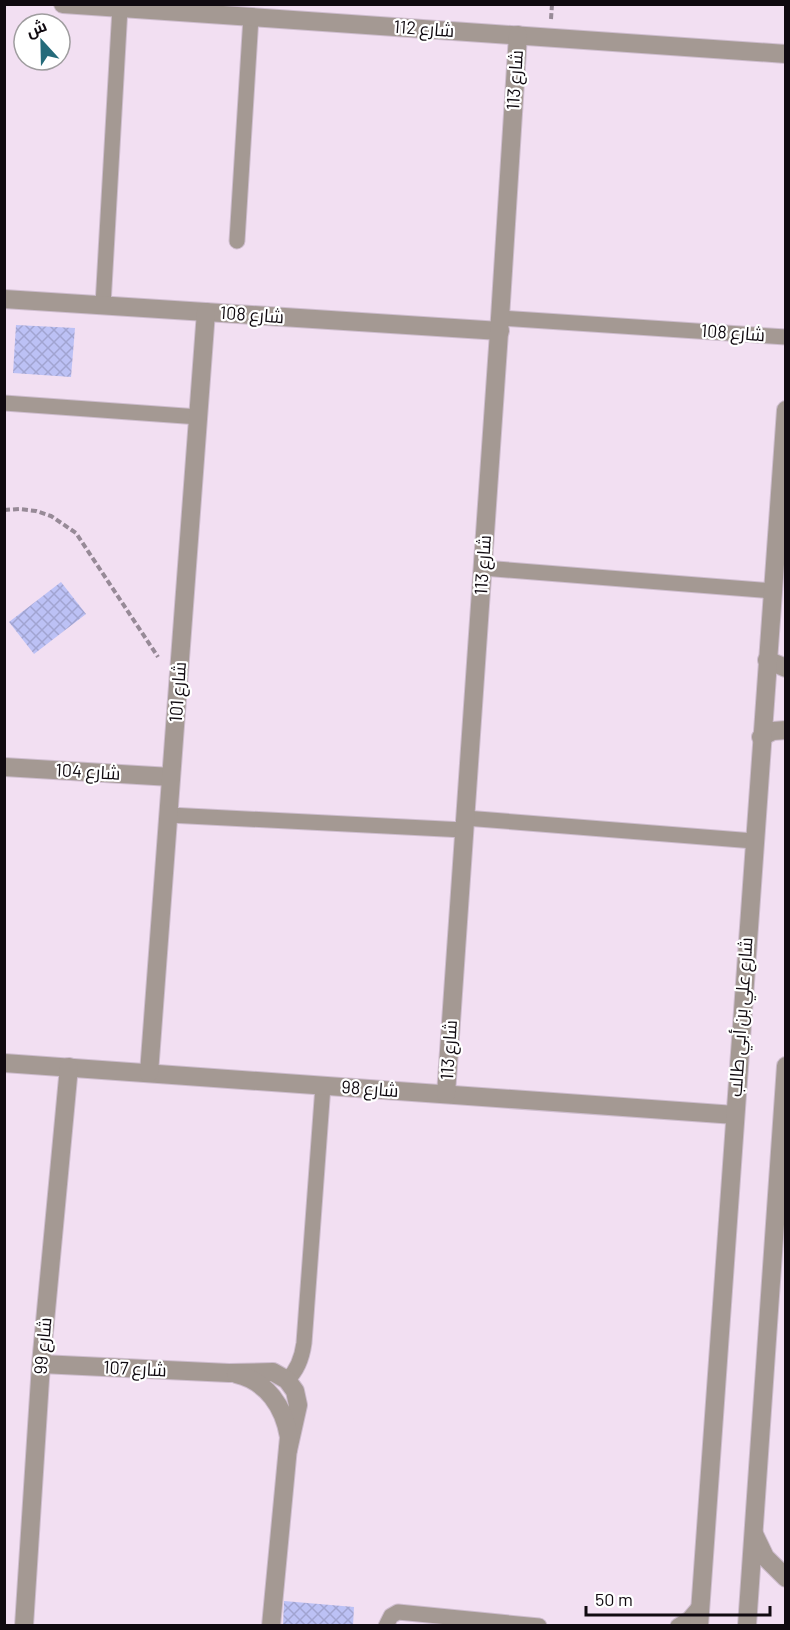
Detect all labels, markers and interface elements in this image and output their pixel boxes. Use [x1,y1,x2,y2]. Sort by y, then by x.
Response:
north arrow [12,12,72,72]
text: ش [23,15,50,41]
street label: شارع 112 [393,15,455,43]
street label: شارع 113 [501,49,529,111]
street label: شارع 108 [219,301,285,329]
street label: شارع 108 [700,319,766,347]
street label: شارع 113 [469,534,497,596]
street label: شارع 101 [164,661,192,723]
street label: شارع 104 [55,758,121,786]
street label: شارع علي بن أبي طالب [723,936,761,1098]
street label: شارع 113 [435,1019,463,1081]
street label: شارع 98 [341,1075,399,1103]
street label: شارع 99 [29,1316,57,1376]
street label: شارع 107 [103,1355,167,1383]
scale bar [586,1579,770,1617]
text: 50 m [595,1588,633,1610]

